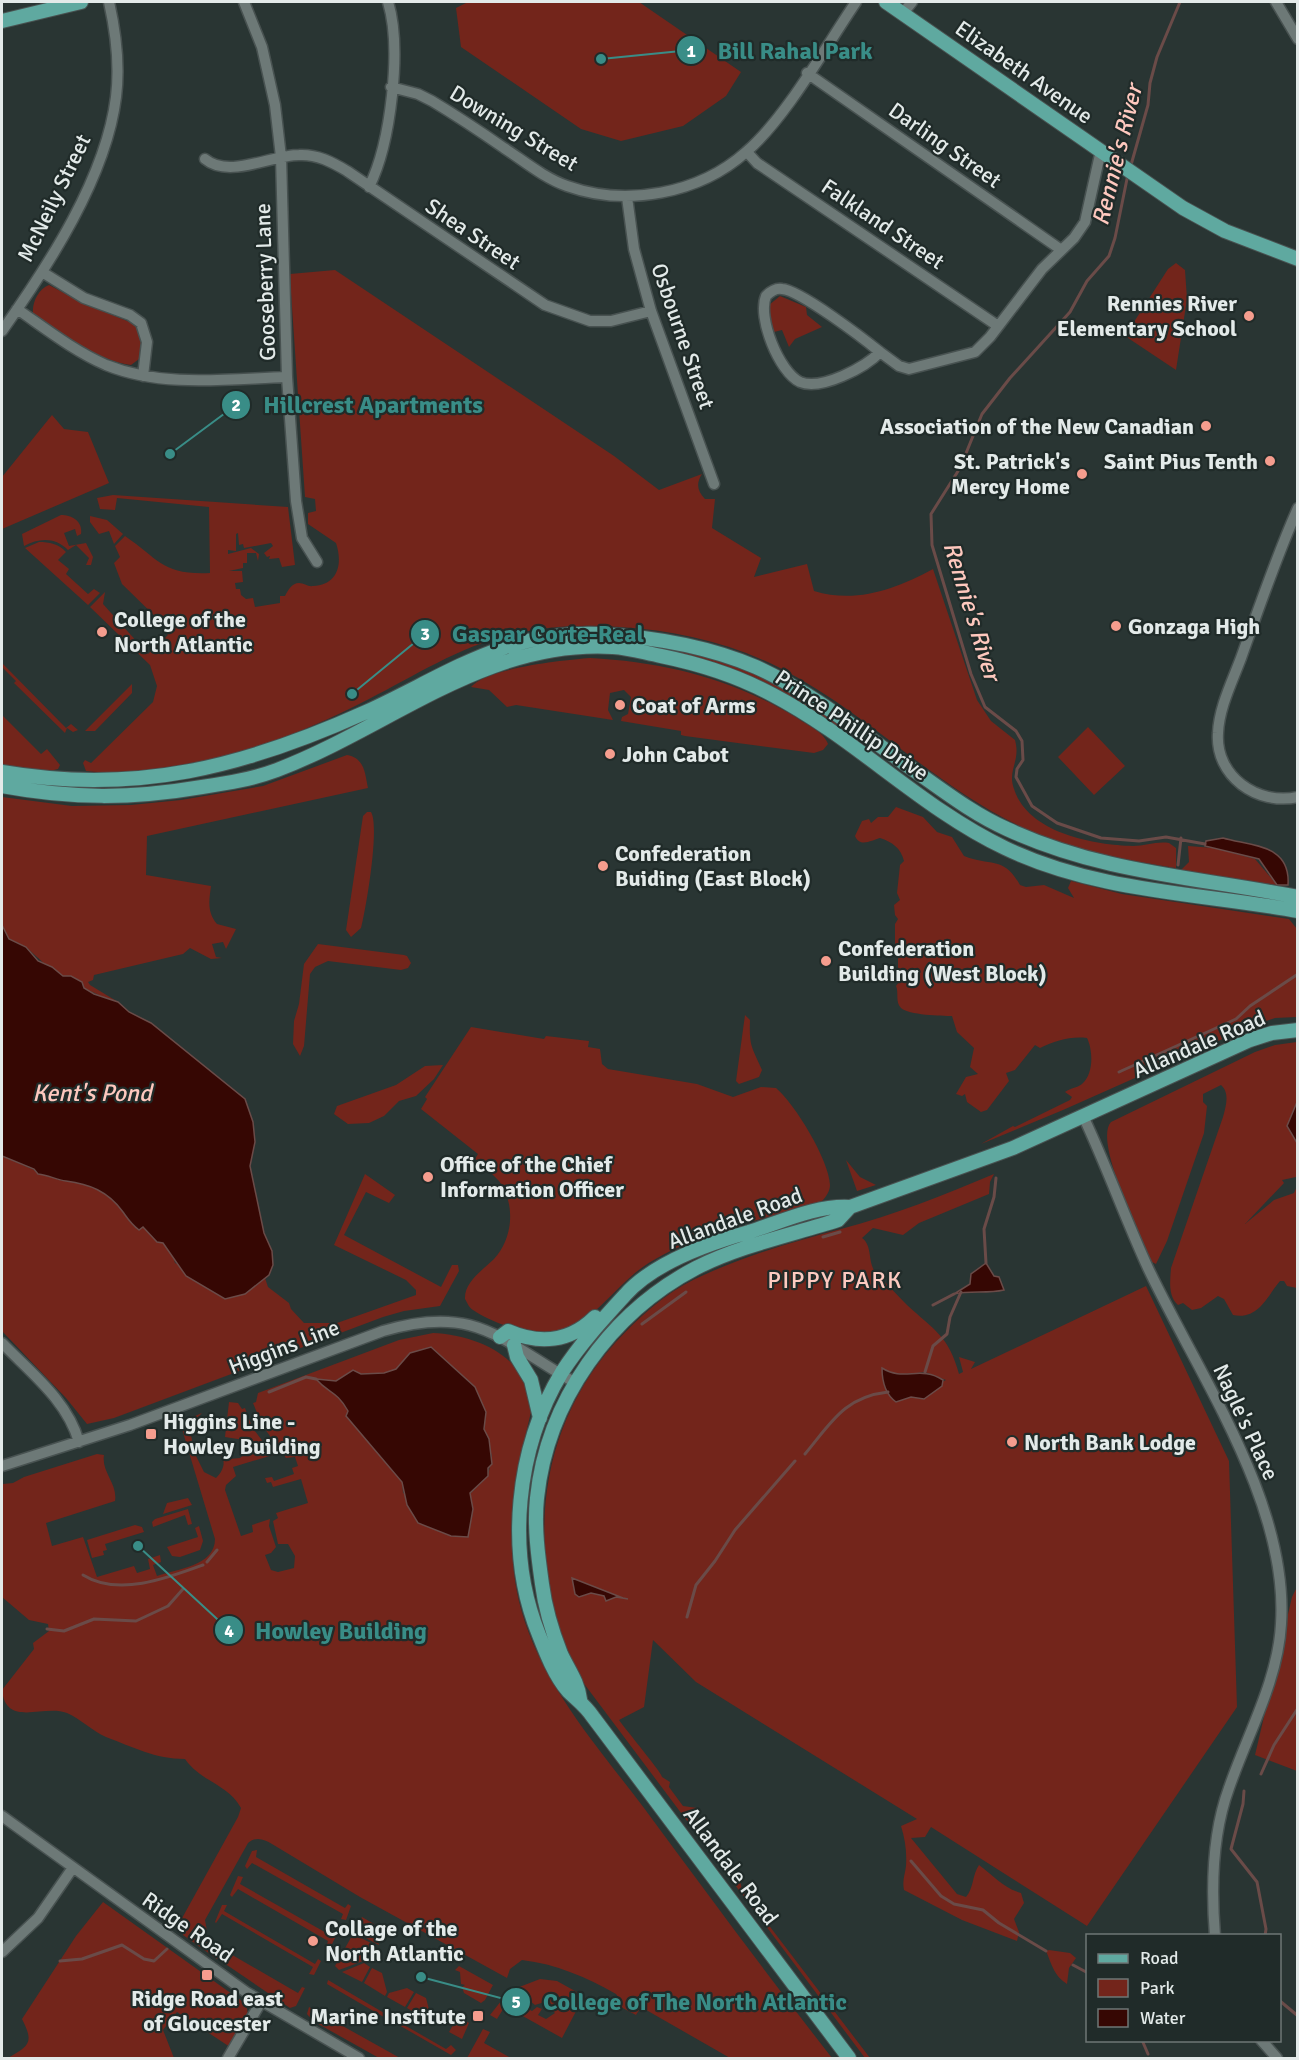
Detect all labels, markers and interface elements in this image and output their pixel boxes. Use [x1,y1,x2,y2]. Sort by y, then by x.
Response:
street label: Elizabeth Avenue [950,15,1098,129]
callout: Bill Rahal Park [676,29,885,71]
text: Bill Rahal Park [717,36,873,66]
text: 1 [686,40,696,62]
street label: Downing Street [445,79,583,177]
water label: Rennie's River [1085,79,1150,228]
street label: Darling Street [883,96,1007,194]
street label: McNeily Street [11,129,97,266]
street label: Falkland Street [816,173,950,275]
street label: Shea Street [420,192,526,276]
street label: Gooseberry Lane [249,203,281,361]
street label: Osbourne Street [645,260,721,413]
place label: Rennies River Elementary School [1057,290,1237,342]
marker: Rennies River Elementary School [1242,309,1256,323]
callout: Hillcrest Apartments [221,384,495,426]
text: Hillcrest Apartments [263,390,483,420]
text: 2 [231,394,241,416]
place label: Association of the New Canadian [880,413,1194,440]
marker: Association of the New Canadian [1199,419,1213,433]
place label: St. Patrick's Mercy Home [951,448,1070,500]
place label: Saint Pius Tenth [1104,448,1258,475]
marker: Saint Pius Tenth [1263,454,1277,468]
marker: St. Patrick's Mercy Home [1075,467,1089,481]
water label: Rennie's River [937,538,1008,687]
place label: College of the North Atlantic [114,606,253,658]
callout: Gaspar Corte-Real [410,613,656,655]
place label: Gonzaga High [1128,613,1260,640]
text: Gaspar Corte-Real [452,619,644,649]
marker: Gonzaga High [1109,619,1123,633]
text: 3 [420,623,430,645]
marker: College of the North Atlantic [95,625,109,639]
street label: Prince Phillip Drive [770,664,934,786]
place label: Coat of Arms [632,692,756,719]
marker: Coat of Arms [613,698,627,712]
place label: John Cabot [622,741,729,768]
marker: John Cabot [603,747,617,761]
place label: Confederation Buiding (East Block) [615,840,811,892]
marker: Confederation Buiding (East Block) [596,859,610,873]
place label: Confederation Building (West Block) [838,935,1047,987]
marker: Confederation Building (West Block) [819,954,833,968]
street label: Allandale Road [1129,1004,1269,1084]
water label: Kent's Pond [32,1078,155,1108]
place label: Office of the Chief Information Officer [440,1151,624,1203]
marker: Office of the Chief Information Officer [421,1170,435,1184]
street label: Allandale Road [664,1181,806,1255]
district label: PIPPY PARK [767,1265,903,1295]
street label: Higgins Line [225,1314,343,1380]
street label: Nagle's Place [1207,1360,1285,1484]
place label: Higgins Line - Howley Building [163,1408,321,1460]
marker: Higgins Line - Howley Building [144,1427,158,1441]
place label: North Bank Lodge [1024,1429,1196,1456]
marker: North Bank Lodge [1005,1435,1019,1449]
callout: Howley Building [214,1609,439,1651]
text: Howley Building [255,1616,427,1646]
text: 4 [224,1620,234,1642]
street label: Allandale Road [678,1802,784,1930]
street label: Ridge Road [137,1886,239,1968]
place label: Collage of the North Atlantic [325,1915,464,1967]
marker: Collage of the North Atlantic [306,1934,320,1948]
legend [1086,1934,1281,2042]
text: Road [1140,1947,1179,1969]
marker: Ridge Road east of Gloucester [200,1968,214,1982]
text: Park [1140,1977,1175,1999]
callout: College of The North Atlantic [501,1981,859,2023]
place label: Ridge Road east of Gloucester [131,1985,283,2037]
text: College of The North Atlantic [543,1987,847,2017]
text: 5 [511,1991,521,2013]
place label: Marine Institute [310,2003,466,2030]
text: Water [1140,2007,1186,2029]
marker: Marine Institute [471,2009,485,2023]

